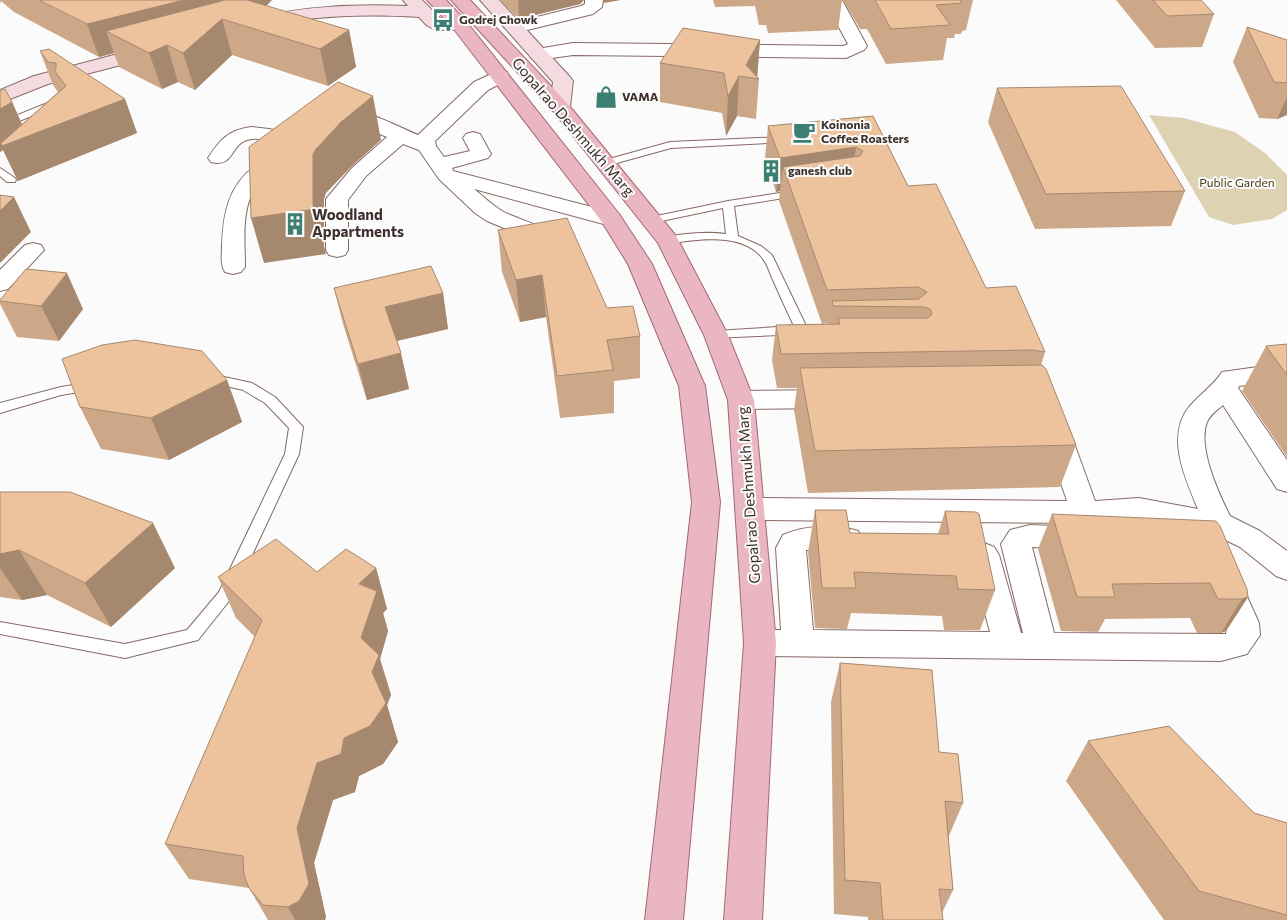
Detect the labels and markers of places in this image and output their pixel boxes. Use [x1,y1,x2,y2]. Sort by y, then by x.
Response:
bus stop icon: Godrej Chowk [430,7,456,33]
place label: Godrej Chowk [459,12,538,26]
shop icon: VAMA [593,84,619,110]
place label: VAMA [622,89,659,103]
place label: Koinonia Coffee Roasters [821,117,910,145]
cafe icon: Koinonia Coffee Roasters [791,119,817,145]
building icon: ganesh club [758,158,784,184]
place label: ganesh club [788,163,852,177]
place label: Woodland Appartments [312,205,404,240]
building icon: Woodland Appartments [282,211,308,237]

